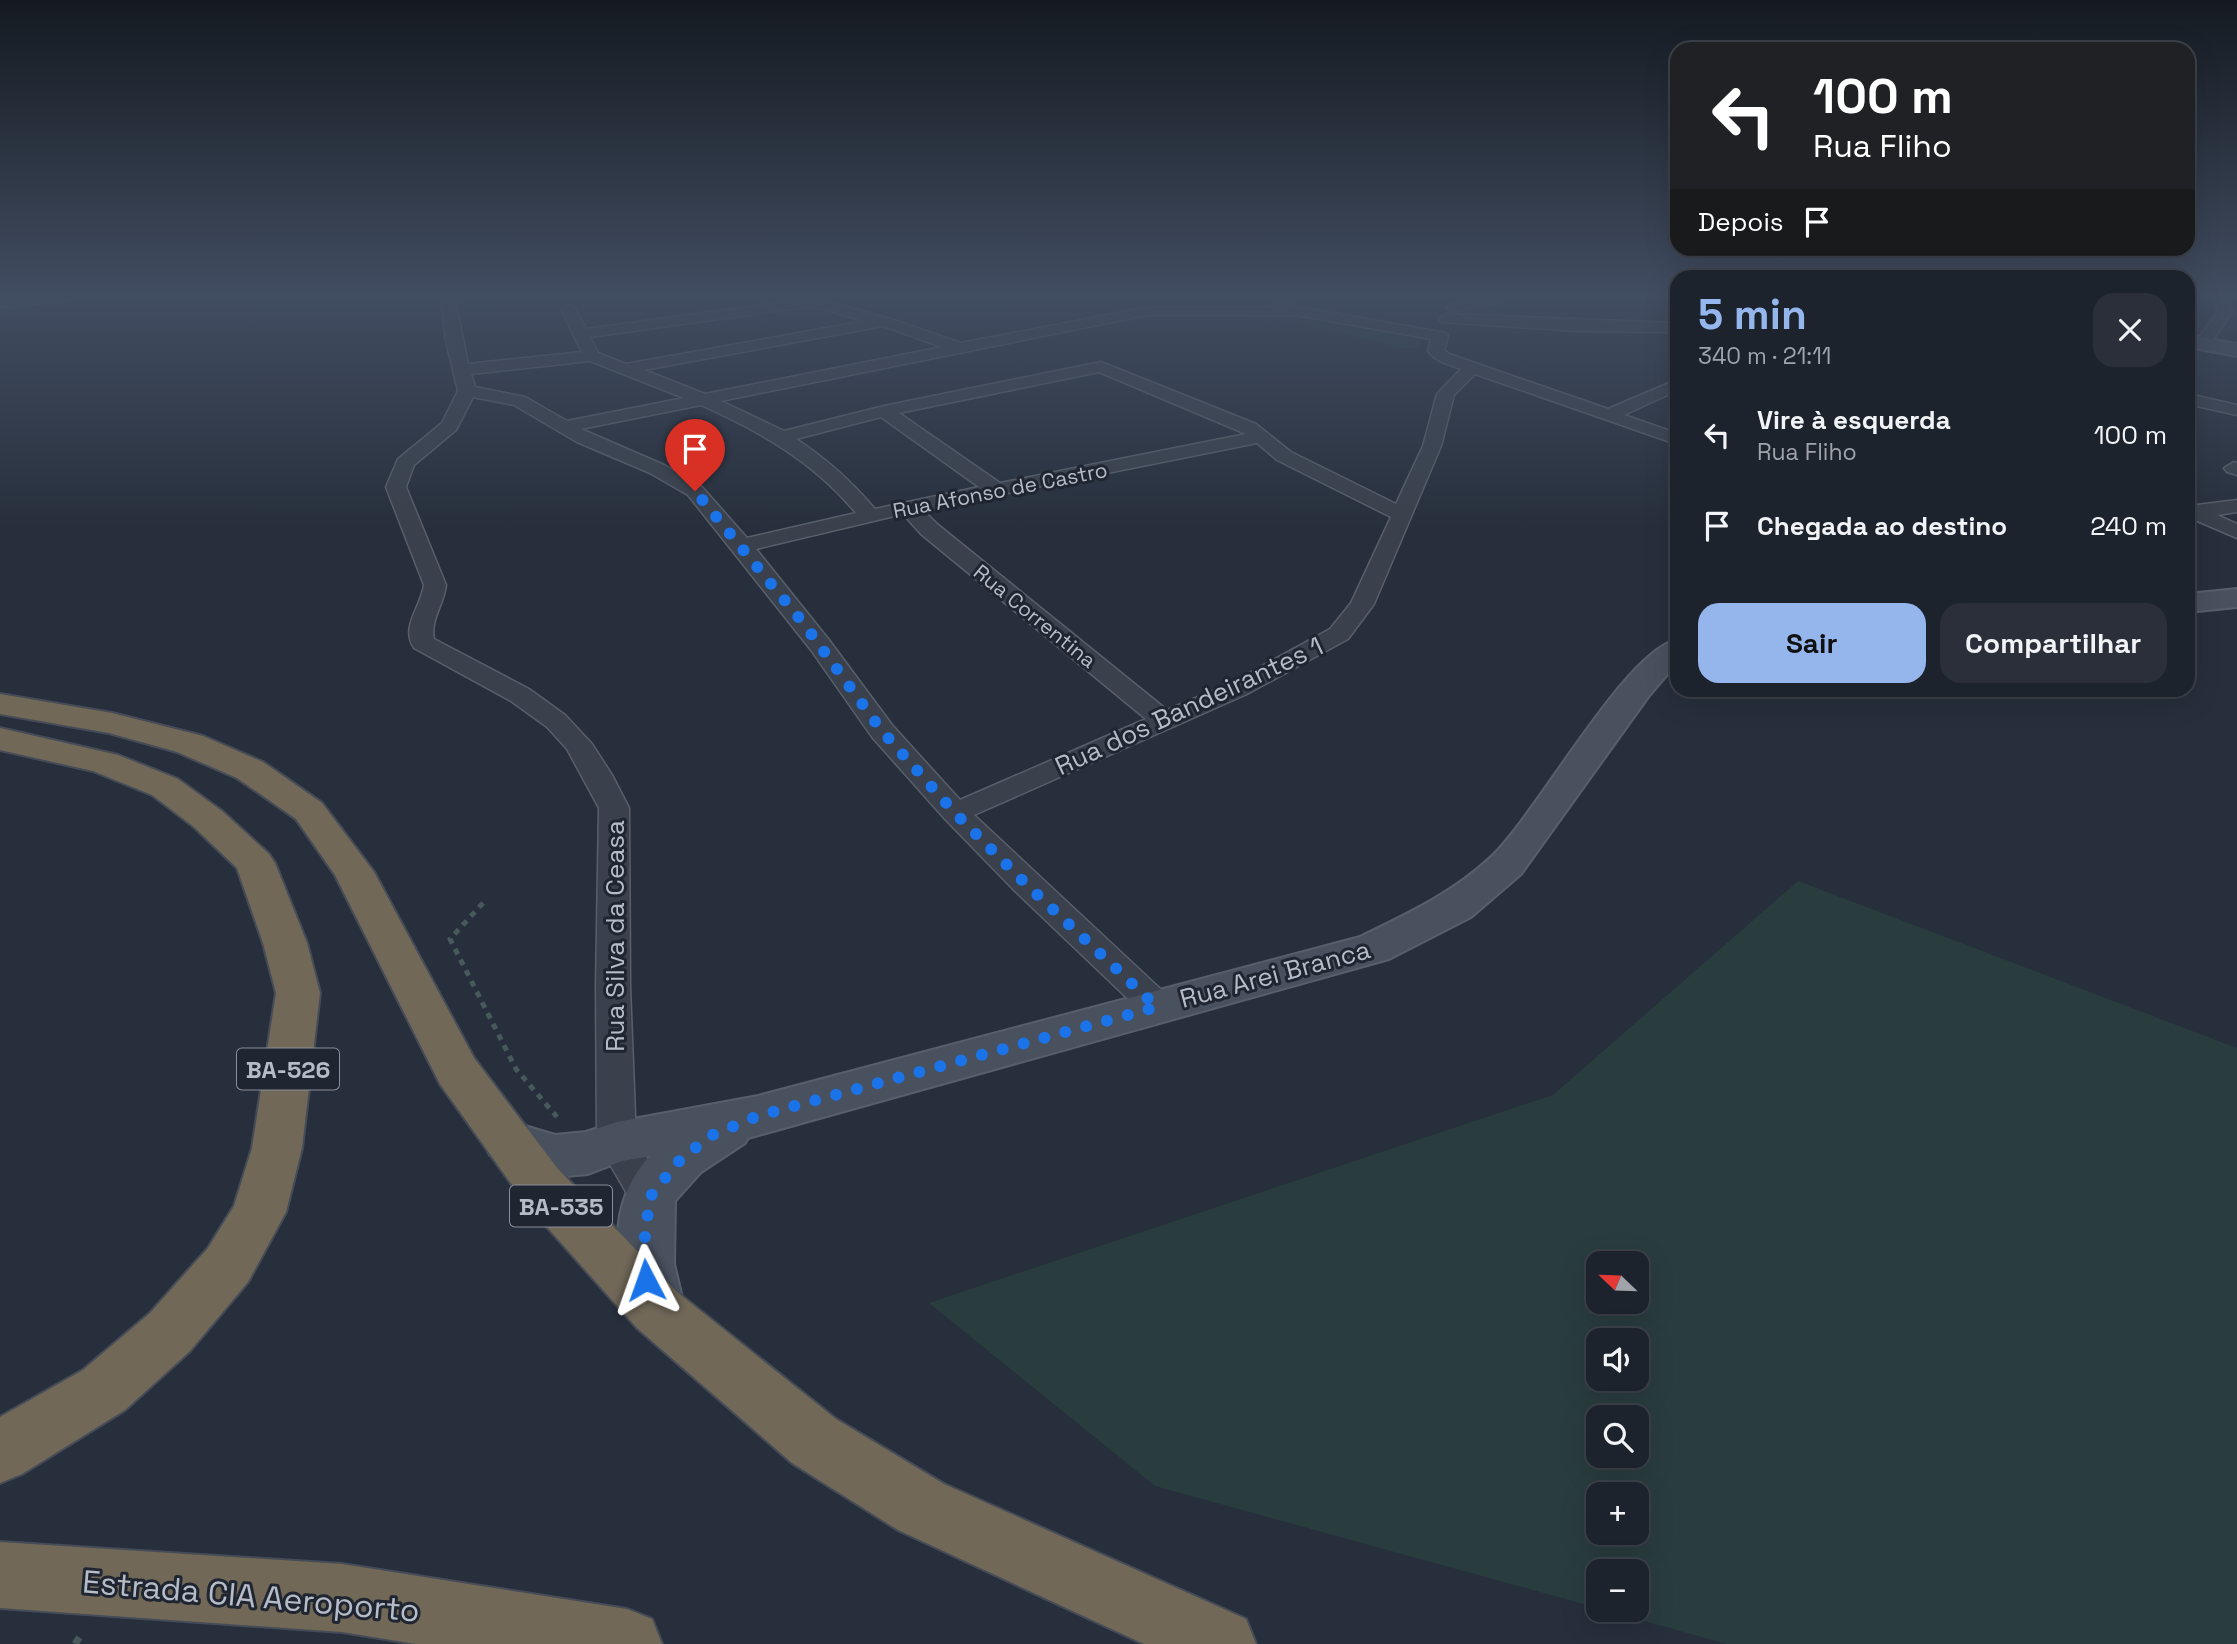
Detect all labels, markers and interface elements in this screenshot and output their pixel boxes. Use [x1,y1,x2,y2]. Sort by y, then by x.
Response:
text: 100 m [1813,65,1953,127]
icon: left [1698,70,1789,161]
text: Rua Fliho [1813,126,1952,166]
icon: arrive [1798,203,1836,241]
text: Depois [1698,205,1784,239]
text: 5 min [1698,288,1807,341]
button: close [2093,293,2167,367]
text: 340 m · 21:11 [1698,341,1831,371]
text: Vire à esquerda [1757,403,1951,437]
icon: left [1698,416,1736,454]
text: 100 m [2094,418,2167,452]
pin [665,419,725,491]
icon: arrive [676,430,714,468]
text: Rua Fliho [1757,437,1857,467]
street label: Rua Afonso de Castro [890,456,1110,524]
icon: arrive [1698,507,1736,545]
text: Chegada ao destino [1757,509,2007,543]
text: 240 m [2090,509,2167,543]
street label: Rua Correntina [968,558,1102,674]
button: Sair [1698,603,1926,683]
button: Compartilhar [1940,603,2167,683]
street label: Rua dos Bandeirantes 1 [1050,629,1328,783]
street label: Rua Silva da Ceasa [598,820,632,1052]
street label: Rua Arei Branca [1176,932,1374,1016]
road number: BA-526 [237,1049,339,1090]
road number: BA-535 [510,1186,612,1226]
position arrow [609,1243,683,1317]
north arrow [1586,1251,1648,1314]
map controls [1586,1251,1649,1622]
button: sound [1586,1328,1649,1391]
button: search [1586,1405,1649,1468]
button: + [1586,1482,1649,1545]
button: − [1586,1559,1649,1622]
street label: Estrada CIA Aeroporto [81,1561,421,1631]

